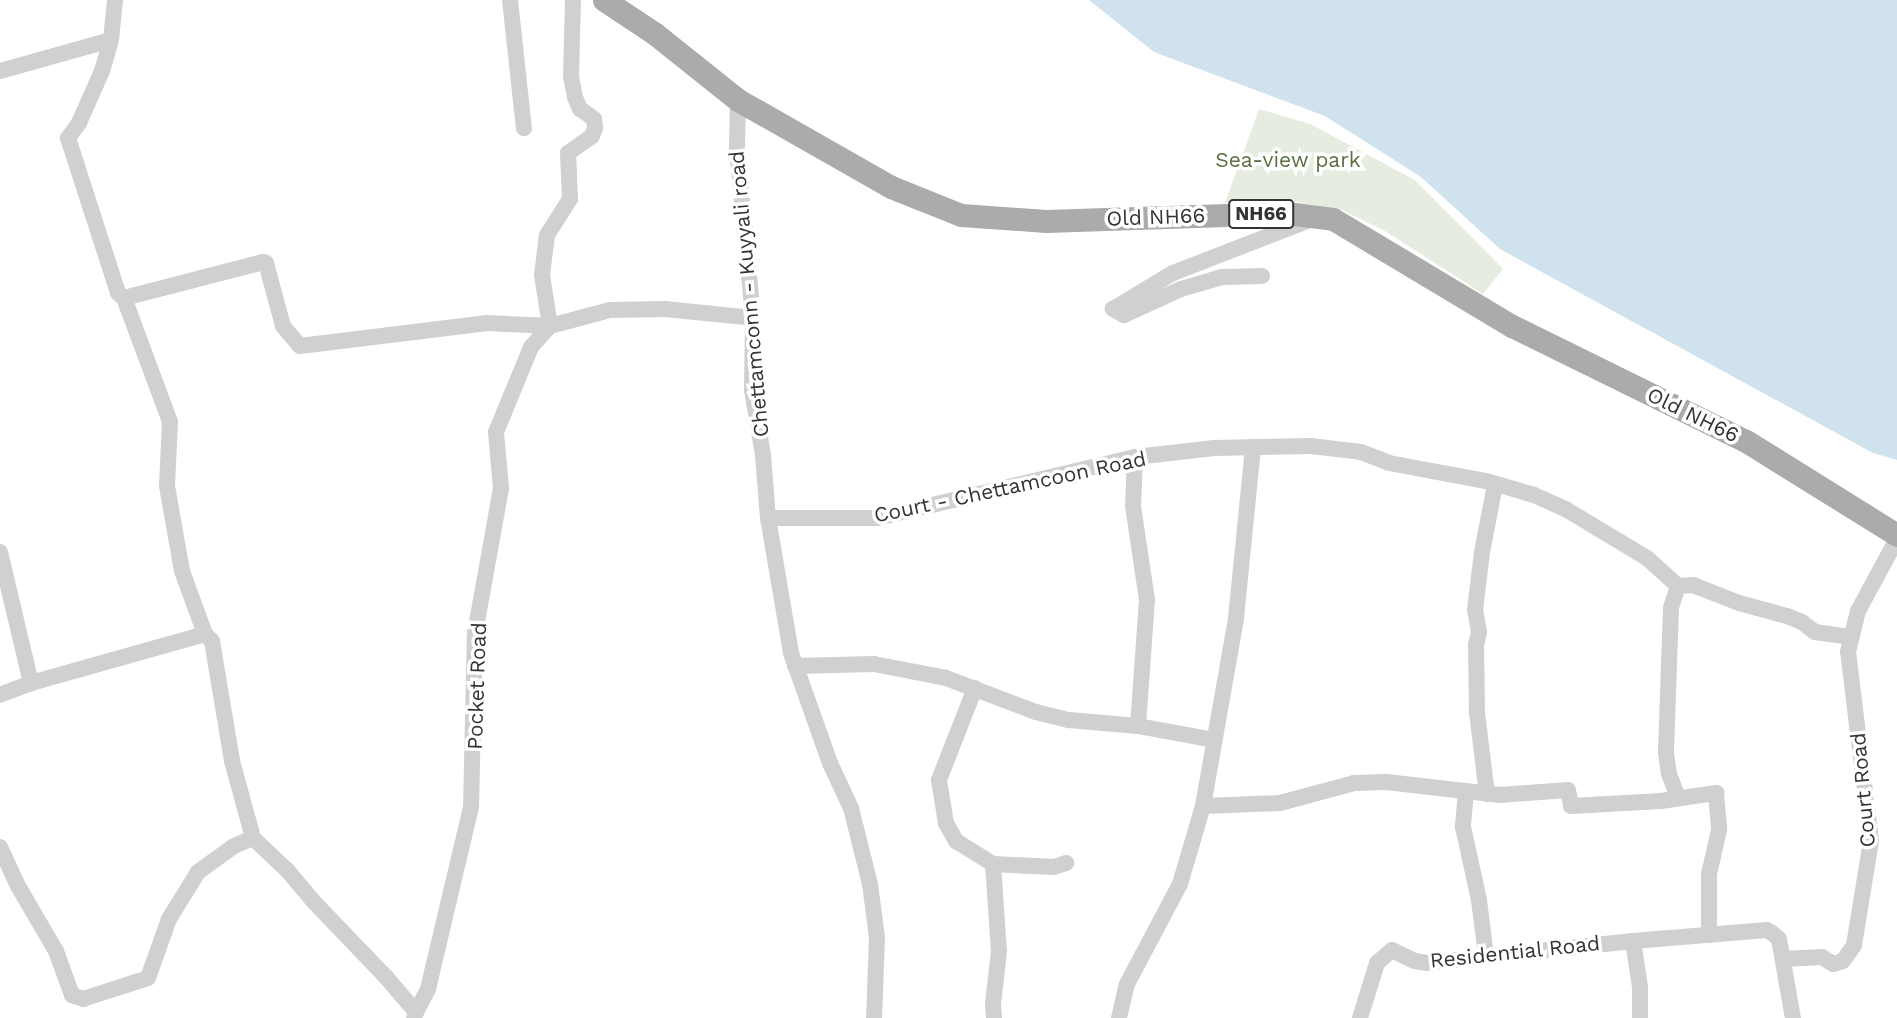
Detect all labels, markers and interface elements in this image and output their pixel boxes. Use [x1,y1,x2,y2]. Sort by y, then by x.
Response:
park label: Sea-view park [1215,147,1361,173]
street label: Chettamconn - Kuyyali road [724,150,774,438]
road number: NH66 [1228,198,1294,230]
street label: Old NH66 [1106,203,1206,231]
street label: Old NH66 [1643,382,1743,448]
street label: Court - Chettamcoon Road [872,446,1148,528]
street label: Pocket Road [462,622,492,750]
street label: Court Road [1845,732,1881,848]
street label: Residential Road [1428,930,1602,974]

